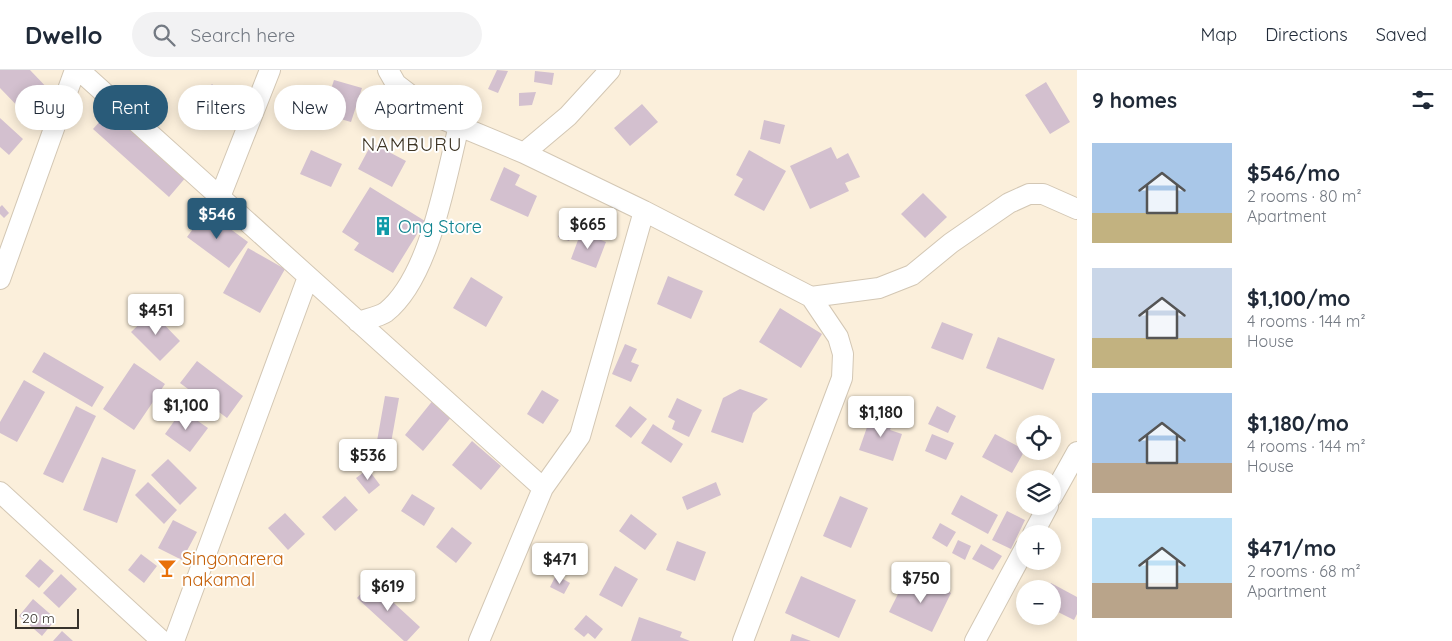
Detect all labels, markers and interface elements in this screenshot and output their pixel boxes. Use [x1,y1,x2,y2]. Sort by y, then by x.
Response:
search box [132,12,482,57]
text: Dwello [25,20,102,50]
icon: search [150,21,178,49]
text: Search here [190,23,295,47]
text: Map [1200,23,1237,46]
text: Directions [1265,23,1348,46]
text: Saved [1376,23,1427,46]
chip: Buy [15,85,83,130]
chip: Rent [93,85,168,130]
chip: Filters [178,85,264,130]
chip: New [274,85,346,130]
chip: Apartment [356,85,482,130]
icon: filters [1409,86,1437,114]
text: 9 homes [1092,87,1177,113]
district label: NAMBURU [362,132,462,156]
text: $546/mo [1247,160,1340,186]
icon: home [1132,163,1192,223]
text: 2 rooms · 80 m² [1247,186,1362,206]
pin: $546 [187,198,247,240]
text: $546 [198,204,236,224]
text: Apartment [1247,206,1327,226]
pin: $665 [558,208,618,250]
text: $665 [570,214,606,234]
building icon: Ong Store [372,215,394,237]
place label: Ong Store [398,215,482,238]
text: $1,100/mo [1247,285,1350,311]
icon: home [1132,288,1192,348]
pin: $451 [126,294,186,336]
text: $451 [139,300,173,320]
text: 4 rooms · 144 m² [1247,311,1365,331]
text: House [1247,331,1294,351]
pin: $1,100 [145,388,227,431]
text: $1,100 [164,395,208,415]
pin: $1,180 [840,396,922,438]
text: $1,180 [859,402,903,422]
text: $1,180/mo [1247,410,1349,436]
icon: home [1132,413,1192,473]
map controls [1016,415,1061,625]
button: locate [1016,415,1061,460]
text: 4 rooms · 144 m² [1247,436,1365,456]
pin: $536 [338,438,398,481]
text: $536 [350,445,386,465]
text: House [1247,456,1294,476]
button: layers [1016,470,1061,515]
button: + [1016,525,1061,570]
text: $471/mo [1247,535,1336,561]
icon: home [1132,538,1192,598]
pin: $471 [530,542,590,585]
place label: Singonarera nakamal [182,547,284,591]
text: $471 [543,549,577,569]
bar icon: Singonarera nakamal [156,557,178,579]
text: 2 rooms · 68 m² [1247,561,1361,581]
pin: $750 [891,562,951,604]
text: $750 [902,568,940,588]
pin: $619 [358,570,418,612]
text: $619 [371,576,405,596]
button: − [1016,580,1061,625]
text: Apartment [1247,581,1327,601]
scale bar [15,606,79,629]
text: 20 m [22,609,55,627]

